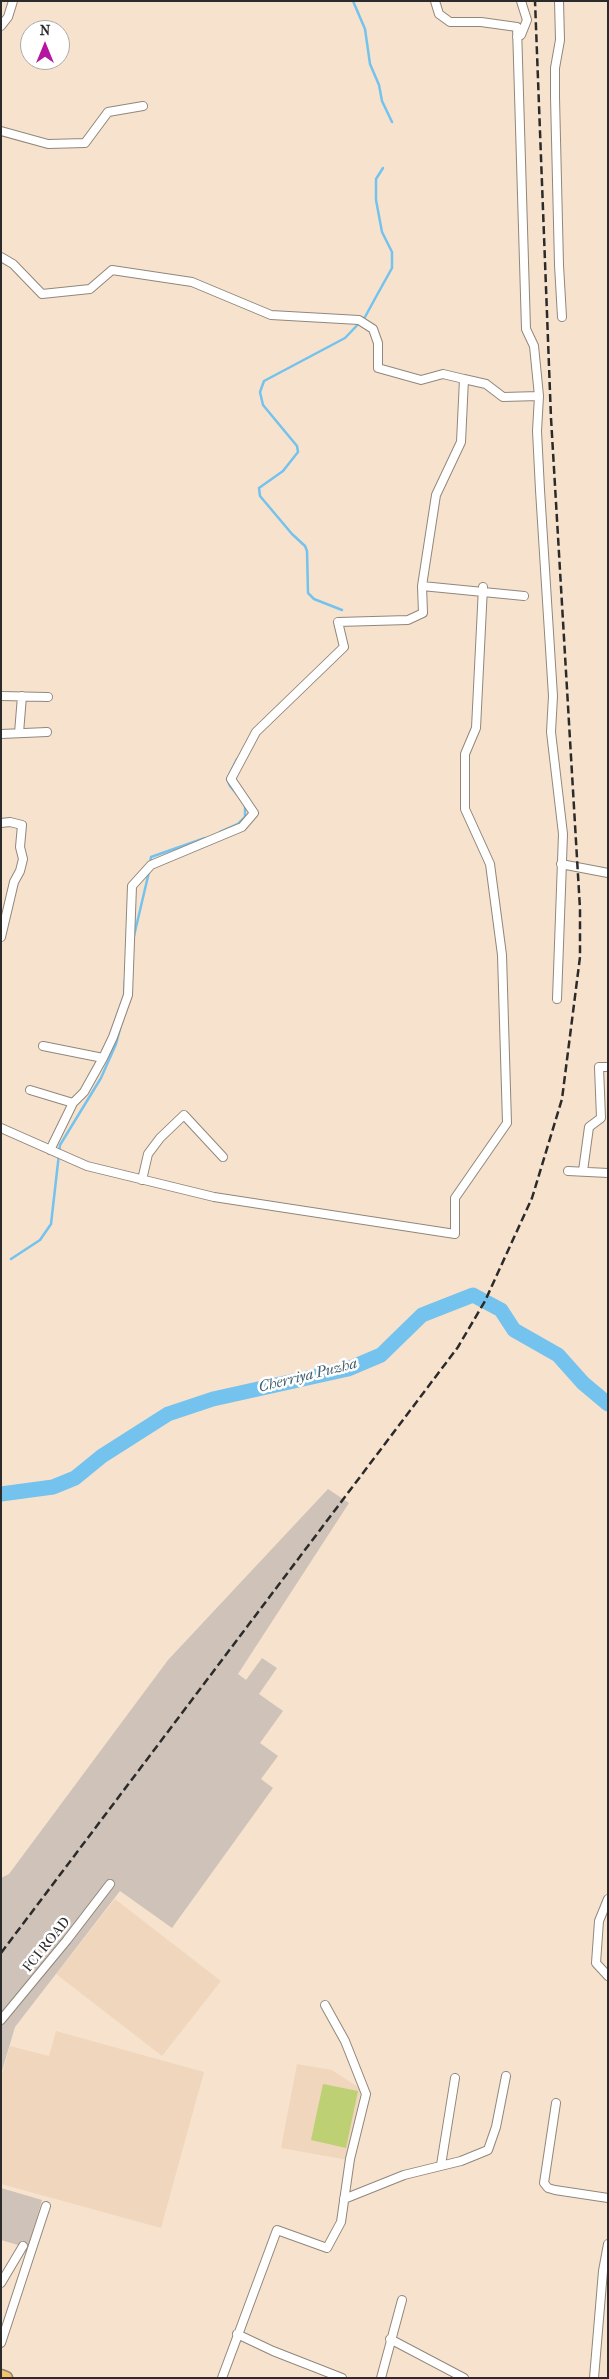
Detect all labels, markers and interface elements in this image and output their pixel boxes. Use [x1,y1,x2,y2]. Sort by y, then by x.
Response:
north arrow [20,20,70,70]
text: N [40,22,50,39]
water label: Cherriya Puzha [257,1355,359,1397]
street label: FCI ROAD [20,1914,74,1976]

